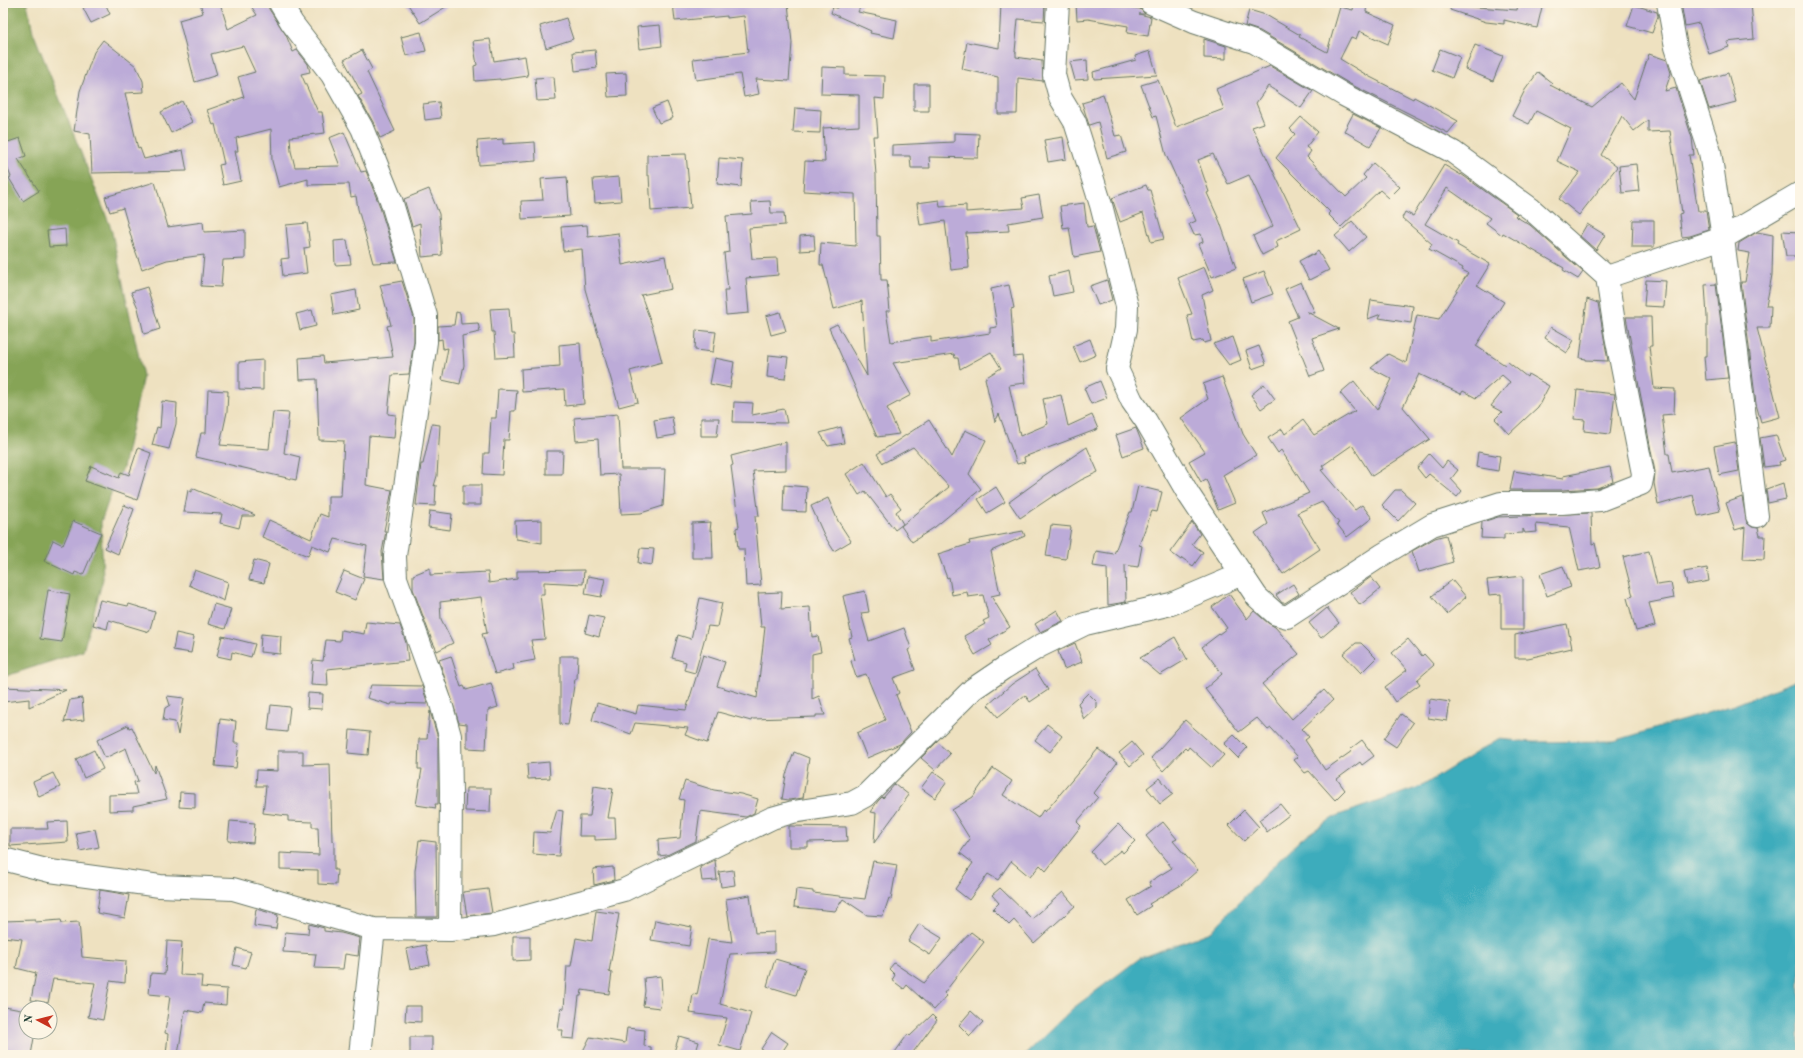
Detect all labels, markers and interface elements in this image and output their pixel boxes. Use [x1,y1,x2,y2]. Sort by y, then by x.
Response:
north arrow [18,1000,58,1040]
text: N [24,1014,36,1024]

